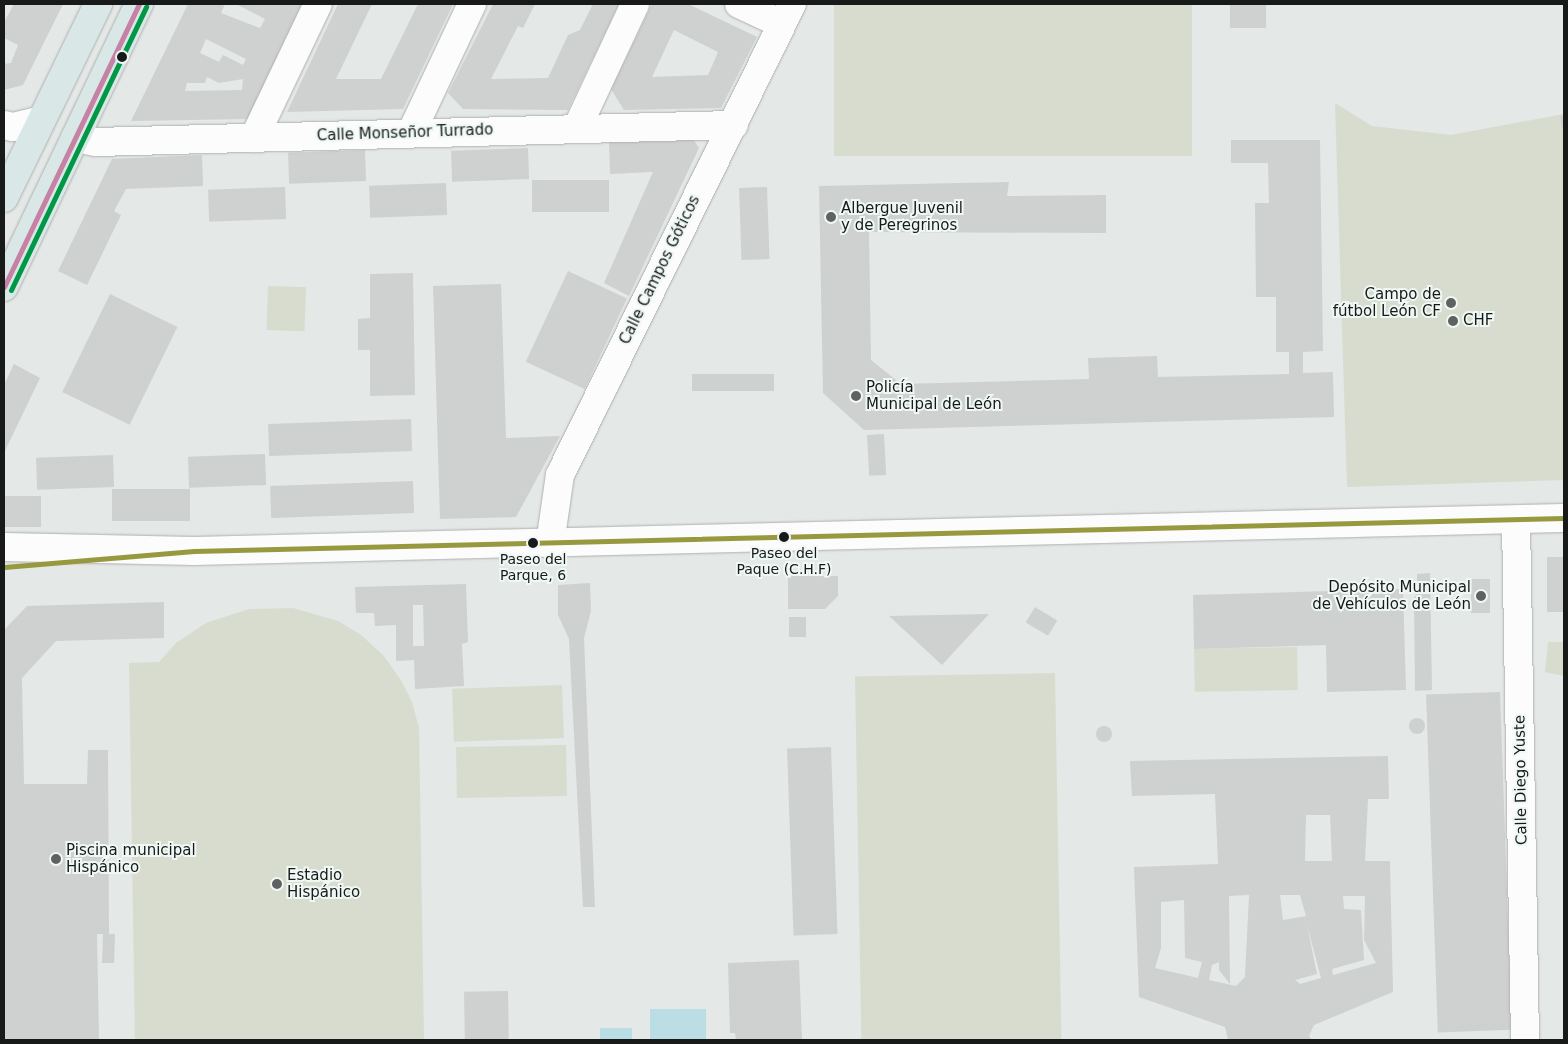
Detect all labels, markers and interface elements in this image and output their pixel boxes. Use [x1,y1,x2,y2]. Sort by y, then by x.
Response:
unlabelled marker [117,52,127,62]
street label: Calle Monseñor Turrado [316,121,494,145]
street label: Calle Campos Góticos [616,193,704,347]
place label: Albergue Juvenil y de Peregrinos [841,199,963,234]
marker: Albergue Juvenil y de Peregrinos [825,211,837,223]
place label: Campo de fútbol León CF [1333,285,1441,320]
marker: Campo de fútbol León CF [1445,297,1457,309]
place label: CHF [1463,312,1493,330]
marker: CHF [1447,315,1459,327]
place label: Policía Municipal de León [866,378,1002,413]
marker: Policía Municipal de León [850,390,862,402]
marker: Paseo del Paque (C.H.F) [779,532,789,542]
marker: Paseo del Parque, 6 [528,538,538,548]
place label: Paseo del Paque (C.H.F) [736,545,832,578]
place label: Paseo del Parque, 6 [500,551,566,584]
place label: Depósito Municipal de Vehículos de León [1312,578,1471,613]
marker: Depósito Municipal de Vehículos de León [1475,590,1487,602]
street label: Calle Diego Yuste [1511,715,1531,845]
place label: Piscina municipal Hispánico [66,841,196,876]
marker: Piscina municipal Hispánico [50,853,62,865]
place label: Estadio Hispánico [287,866,360,901]
marker: Estadio Hispánico [271,878,283,890]

